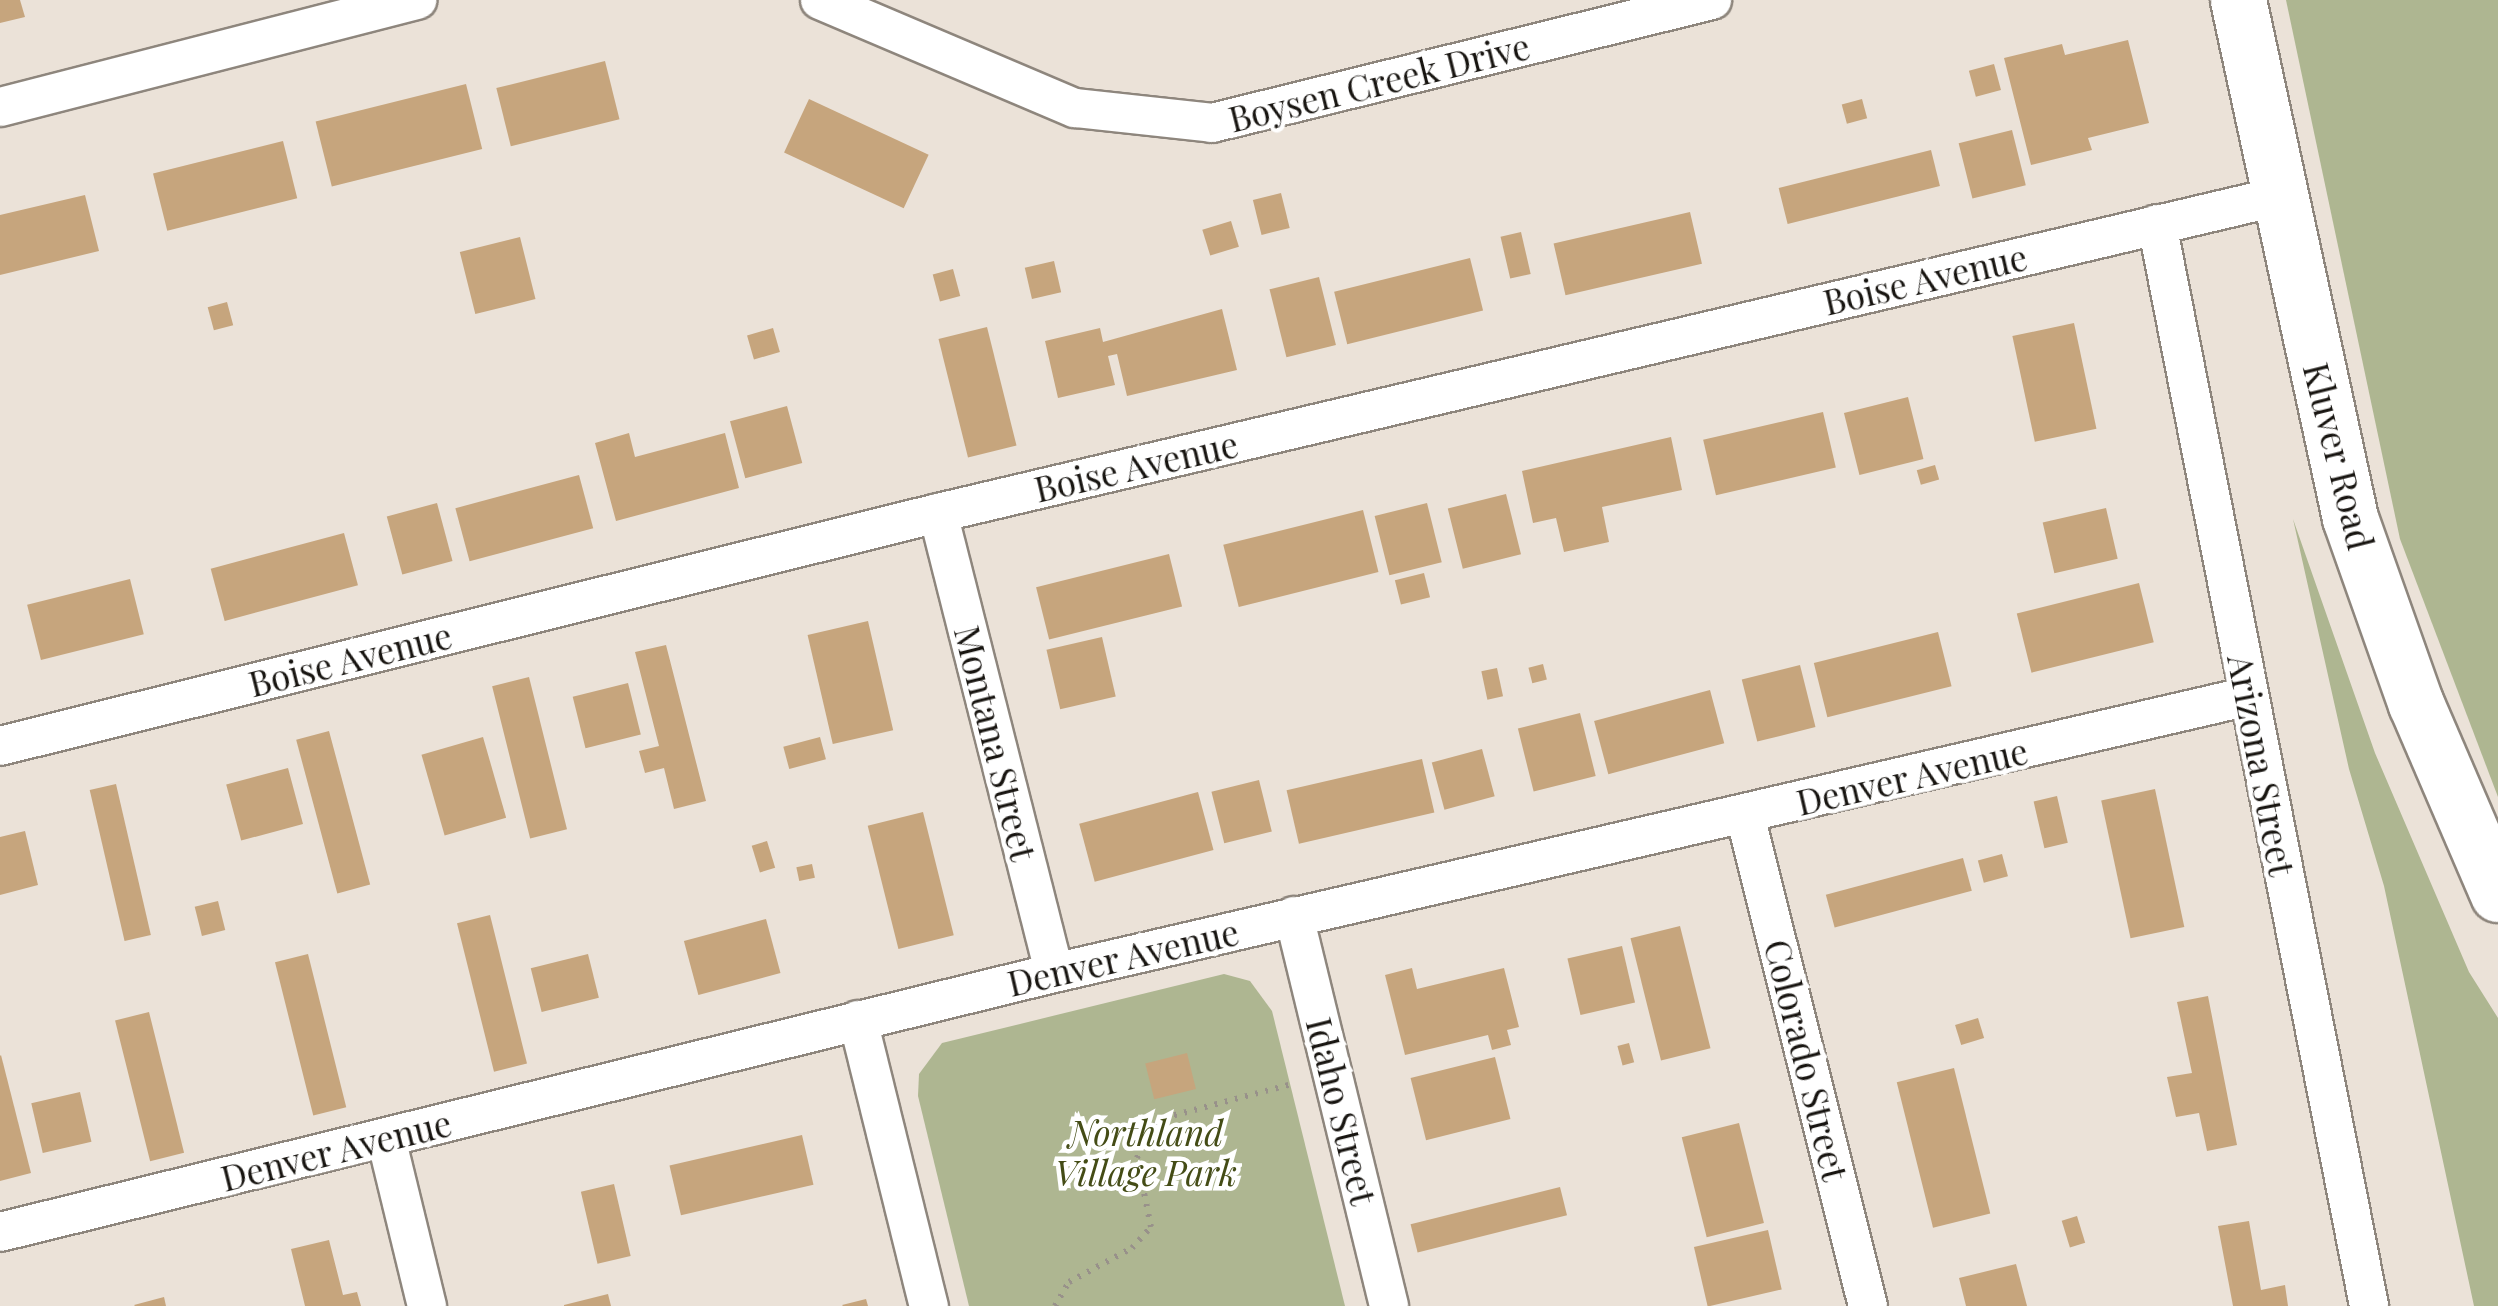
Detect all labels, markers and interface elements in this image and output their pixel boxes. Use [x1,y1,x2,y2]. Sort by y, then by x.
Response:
street label: Boysen Creek Drive [1224,24,1534,140]
street label: Boise Avenue [1819,235,2031,323]
street label: Kluver Road [2295,358,2383,554]
street label: Boise Avenue [1030,422,1242,510]
street label: Boise Avenue [244,613,456,705]
street label: Montana Street [947,621,1045,865]
street label: Arizona Street [2220,651,2304,879]
street label: Denver Avenue [1791,729,2033,823]
street label: Denver Avenue [1002,910,1244,1004]
street label: Colorado Street [1757,935,1857,1185]
street label: Idaho Street [1298,1013,1386,1209]
street label: Denver Avenue [216,1101,456,1199]
park label: Northland Village Park [1055,1111,1237,1193]

